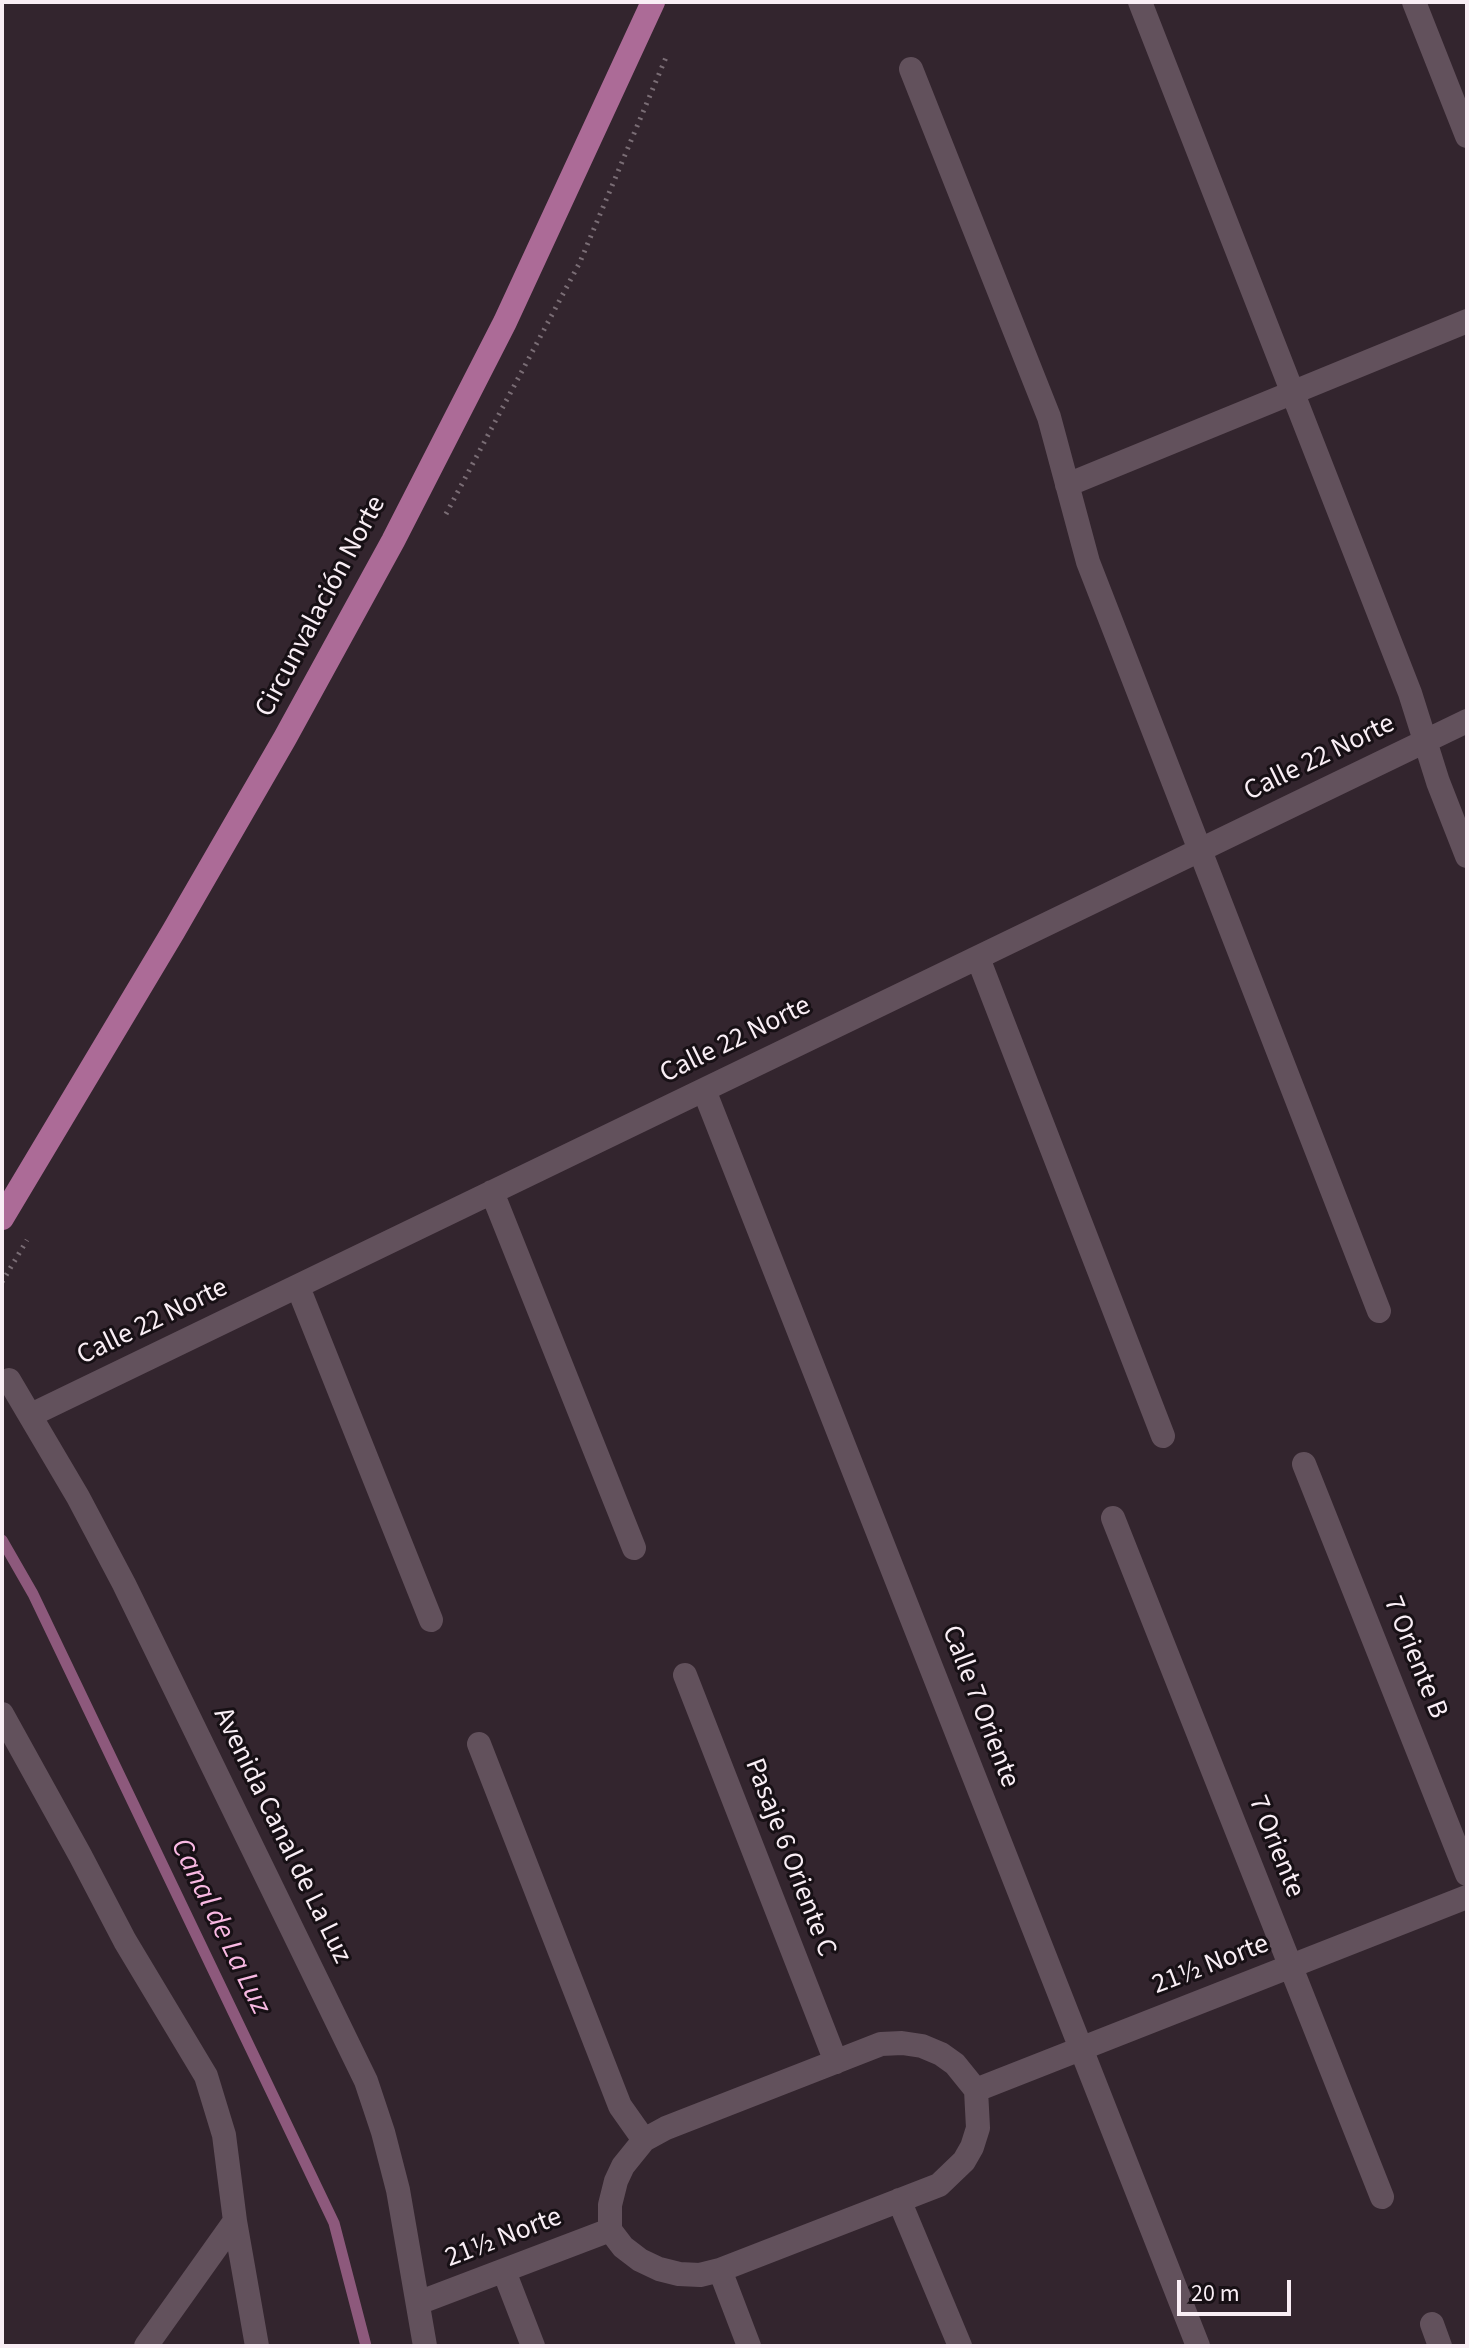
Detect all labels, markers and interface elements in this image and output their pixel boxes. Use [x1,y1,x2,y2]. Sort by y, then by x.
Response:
street label: Circunvalación Norte [250,491,394,723]
street label: Calle 22 Norte [1239,708,1401,810]
street label: Calle 22 Norte [655,990,817,1092]
street label: Calle 22 Norte [72,1272,234,1374]
street label: 7 Oriente B [1374,1592,1454,1724]
street label: Calle 7 Oriente [933,1621,1025,1793]
street label: Avenida Canal de La Luz [204,1703,358,1969]
street label: Pasaje 6 Oriente C [736,1754,842,1962]
street label: 7 Oriente [1239,1791,1311,1903]
water label: Canal de La Luz [161,1833,277,2021]
street label: 21½ Norte [1148,1928,1274,2004]
street label: 21½ Norte [441,2201,567,2277]
scale bar [1181,2264,1295,2314]
text: 20 m [1191,2276,1240,2311]

